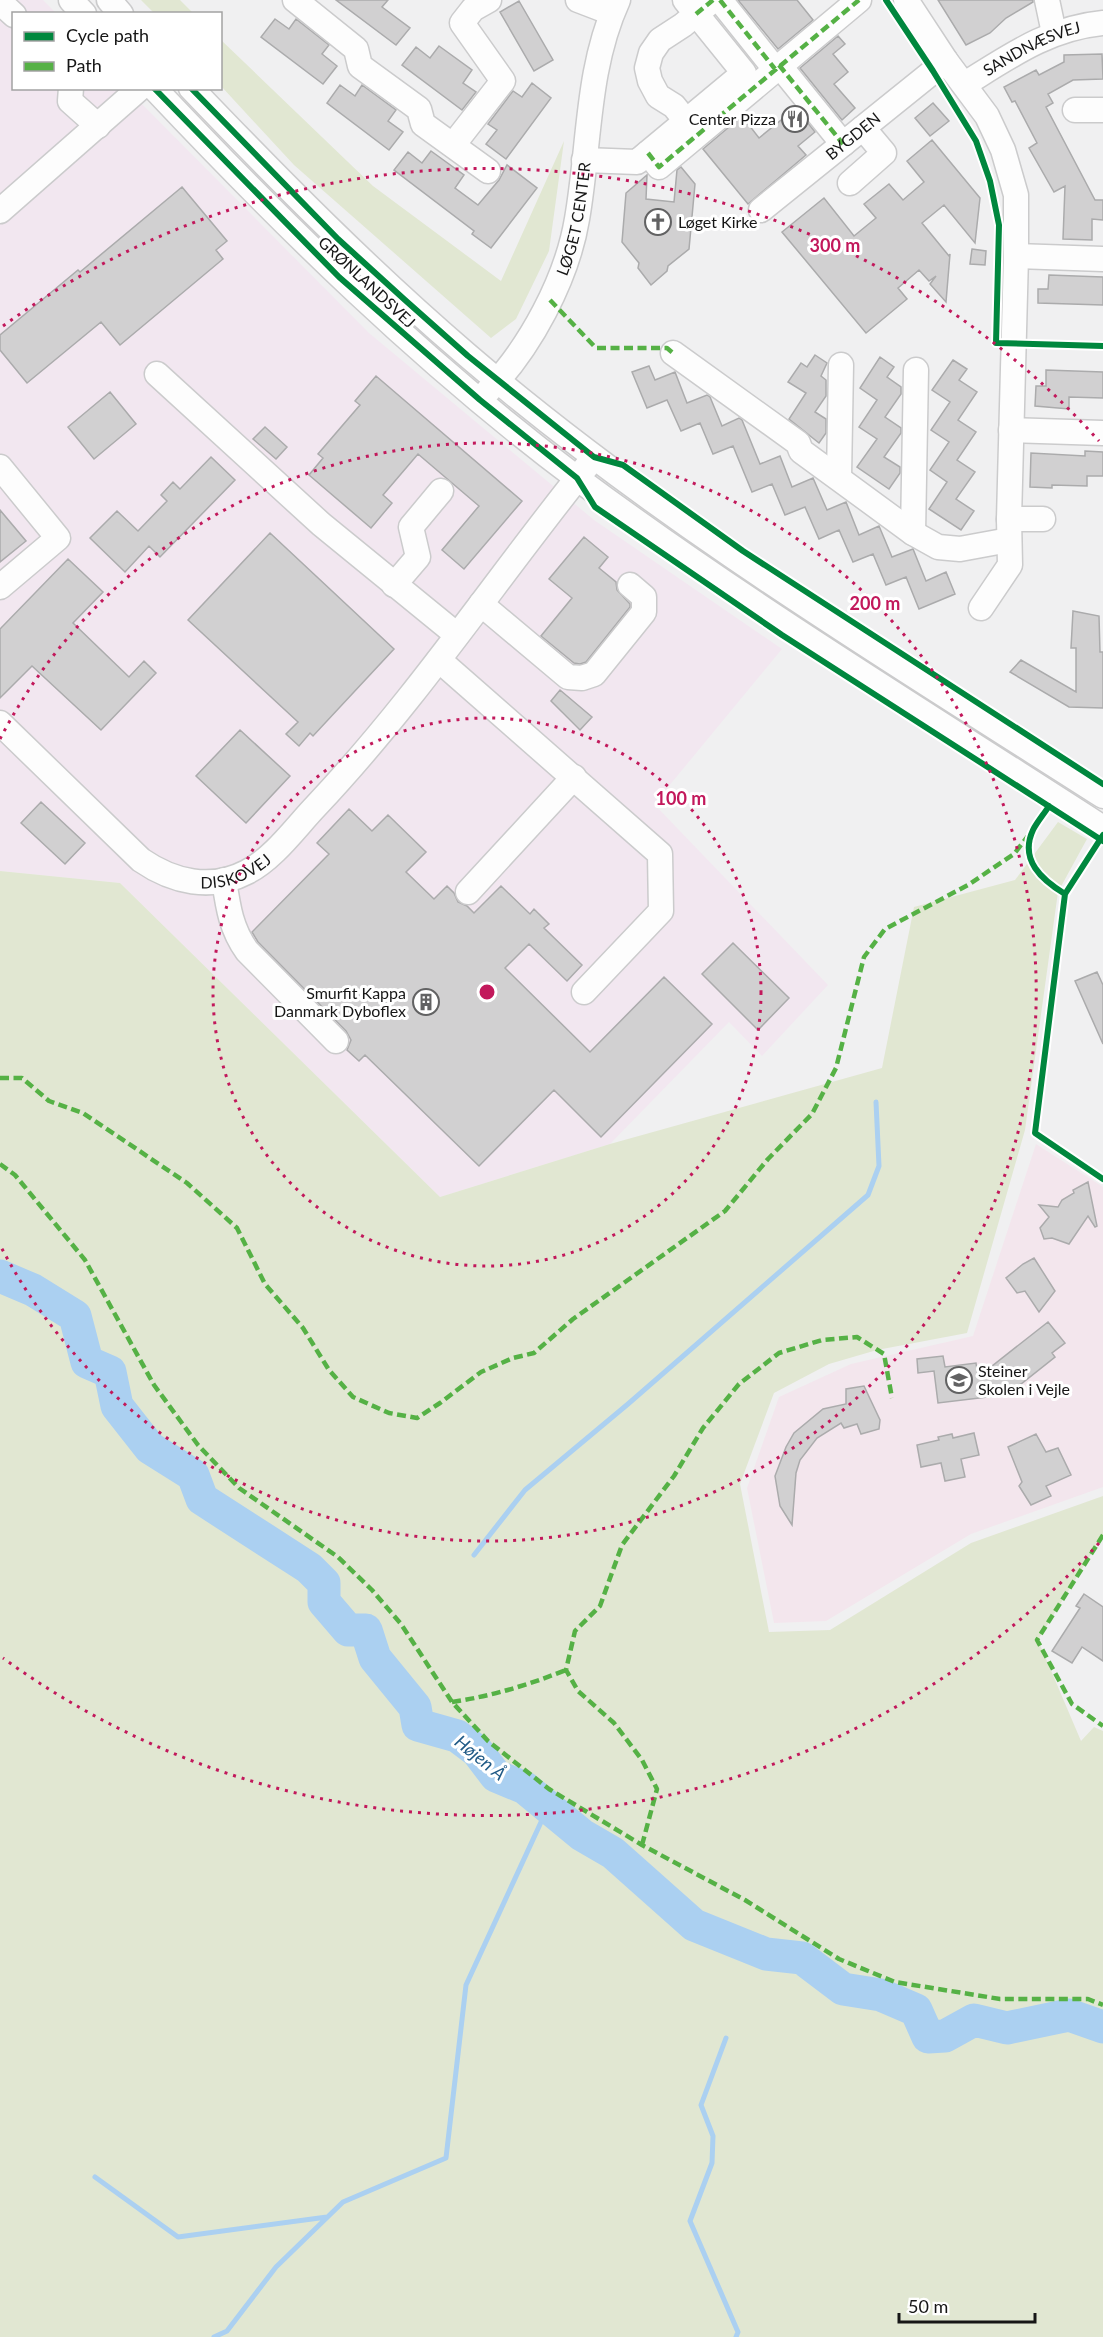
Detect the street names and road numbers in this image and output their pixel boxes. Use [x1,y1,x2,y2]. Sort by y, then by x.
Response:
street label: SANDNÆSVEJ [979,17,1082,79]
street label: BYGDEN [821,108,884,163]
street label: LØGET CENTER [552,161,593,278]
street label: GRØNLANDSVEJ [315,232,420,331]
street label: DISKOVEJ [200,849,274,891]

